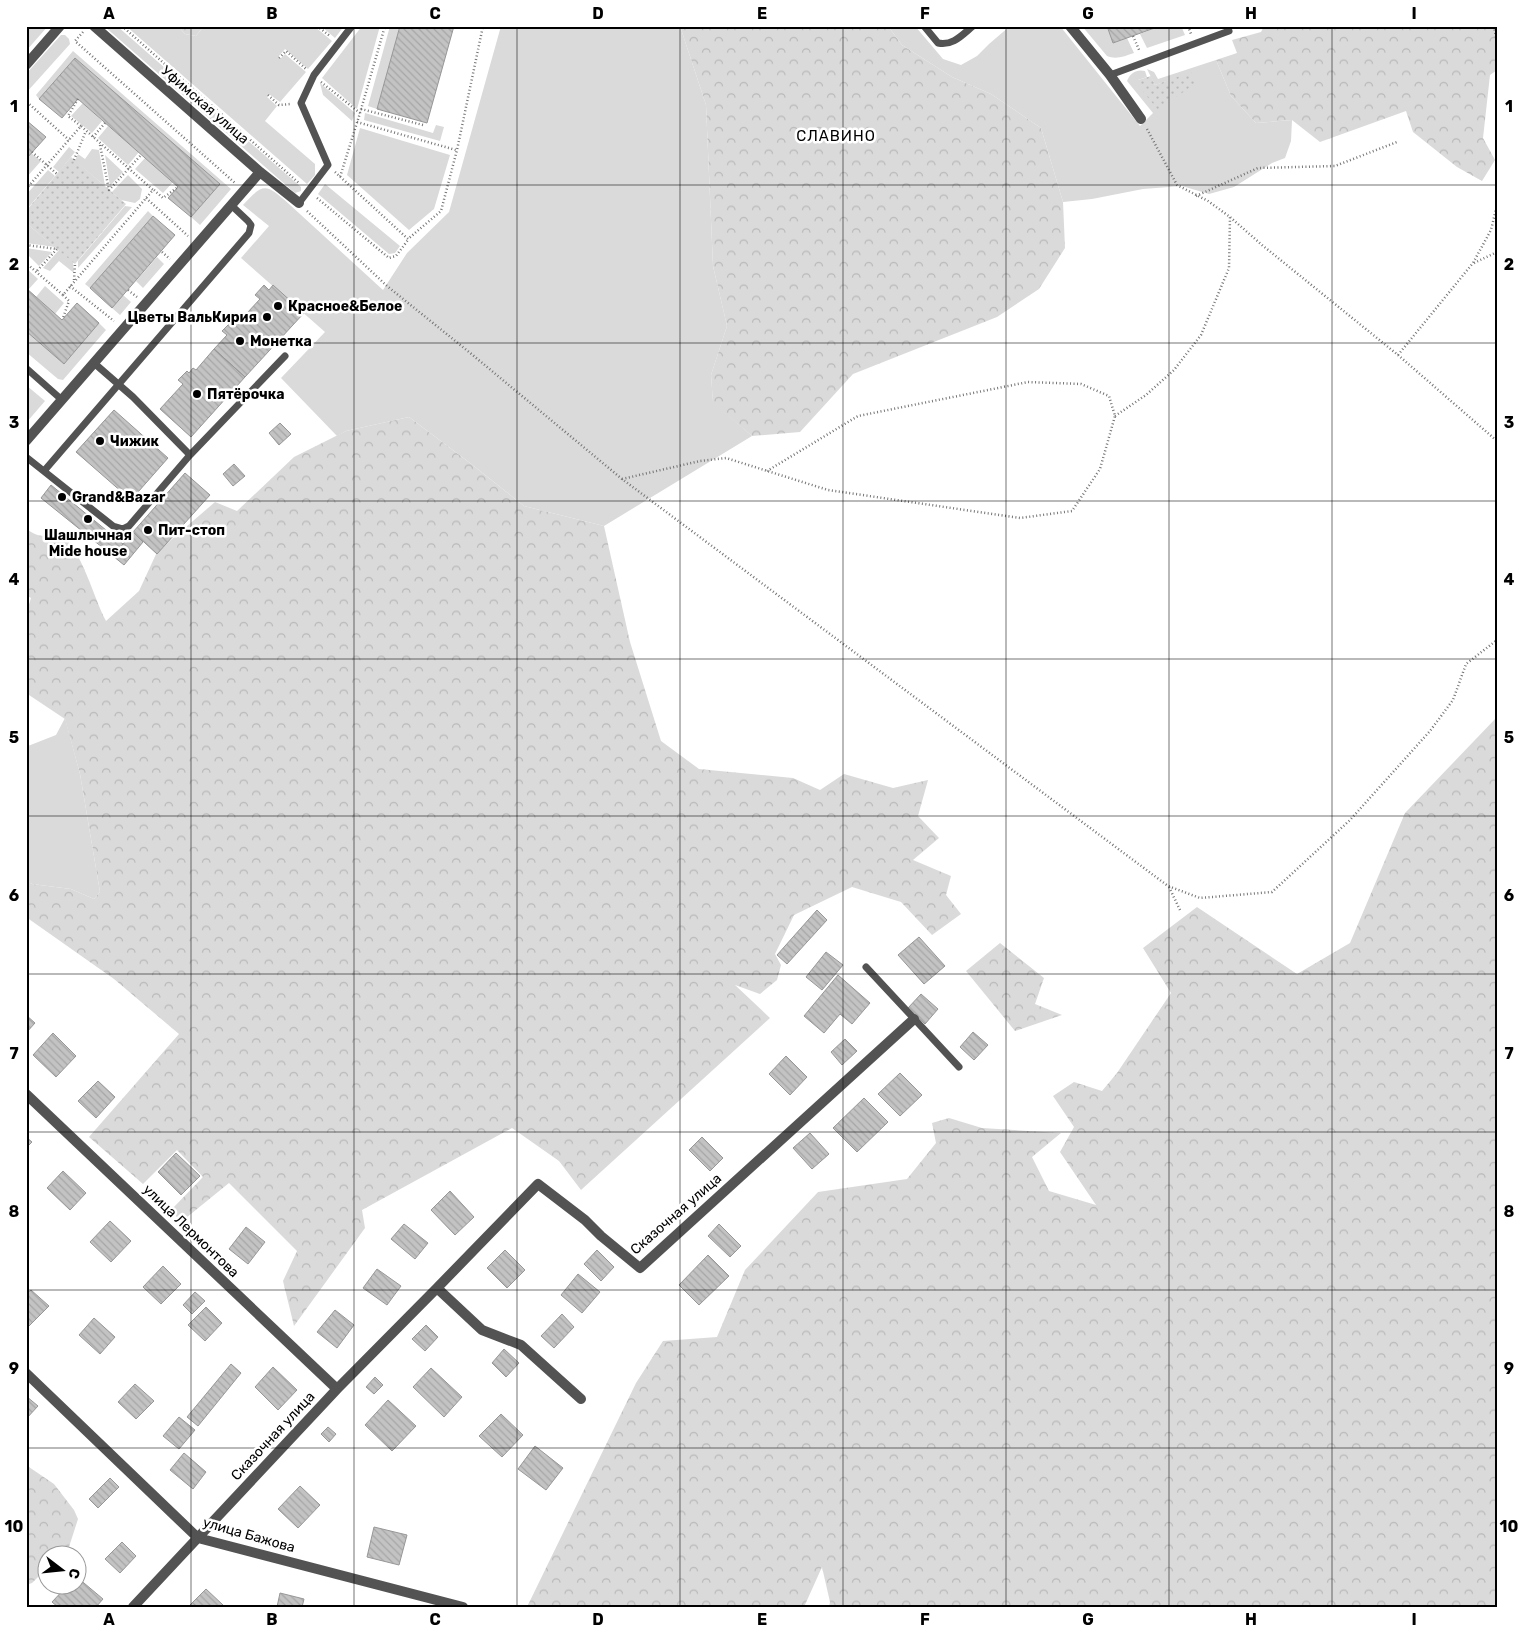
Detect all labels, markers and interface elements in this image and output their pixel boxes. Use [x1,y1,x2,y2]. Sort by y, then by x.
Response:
text: A [103,4,115,23]
text: B [266,4,278,23]
text: C [429,4,441,23]
text: D [592,4,604,23]
text: E [757,4,767,23]
text: F [920,4,930,23]
text: G [1082,4,1094,23]
text: H [1245,4,1257,23]
text: I [1411,4,1417,23]
street label: Уфимская улица [158,62,252,148]
text: 1 [10,97,18,116]
text: 1 [1505,97,1513,116]
district label: СЛАВИНО [796,127,876,145]
text: 2 [9,255,19,274]
text: 2 [1504,255,1514,274]
place label: Красное&Белое [288,298,402,315]
marker: Красное&Белое [272,300,284,312]
place label: Цветы ВальКирия [127,309,257,326]
marker: Цветы ВальКирия [261,311,273,323]
place label: Монетка [250,333,312,350]
marker: Монетка [234,335,246,347]
place label: Пятёрочка [207,386,284,403]
marker: Пятёрочка [191,388,203,400]
text: 3 [9,413,19,432]
text: 3 [1504,413,1514,432]
place label: Чижик [110,433,159,450]
marker: Чижик [94,435,106,447]
place label: Grand&Bazar [72,489,166,506]
marker: Grand&Bazar [56,491,68,503]
marker: Шашлычная Mide house [82,513,94,525]
place label: Пит-стоп [158,522,225,539]
marker: Пит-стоп [142,524,154,536]
place label: Шашлычная Mide house [44,527,132,560]
text: 4 [9,570,20,589]
text: 4 [1504,570,1515,589]
text: 5 [9,728,19,747]
text: 5 [1504,728,1514,747]
text: 6 [9,886,19,905]
text: 6 [1504,886,1514,905]
text: 7 [9,1044,19,1063]
text: 7 [1504,1044,1514,1063]
street label: Сказочная улица [627,1170,725,1258]
street label: улица Лермонтова [140,1181,242,1281]
text: 8 [9,1202,20,1221]
text: 8 [1504,1202,1515,1221]
text: 9 [9,1359,19,1378]
text: 9 [1504,1359,1514,1378]
street label: Сказочная улица [228,1388,318,1484]
street label: улица Бажова [201,1514,297,1556]
text: 10 [5,1517,24,1536]
text: 10 [1500,1517,1519,1536]
north arrow [38,1546,88,1596]
text: С [64,1566,84,1581]
text: A [103,1610,115,1629]
text: B [266,1610,278,1629]
text: C [429,1610,441,1629]
text: D [592,1610,604,1629]
text: E [757,1610,767,1629]
text: F [920,1610,930,1629]
text: G [1082,1610,1094,1629]
text: H [1245,1610,1257,1629]
text: I [1411,1610,1417,1629]

